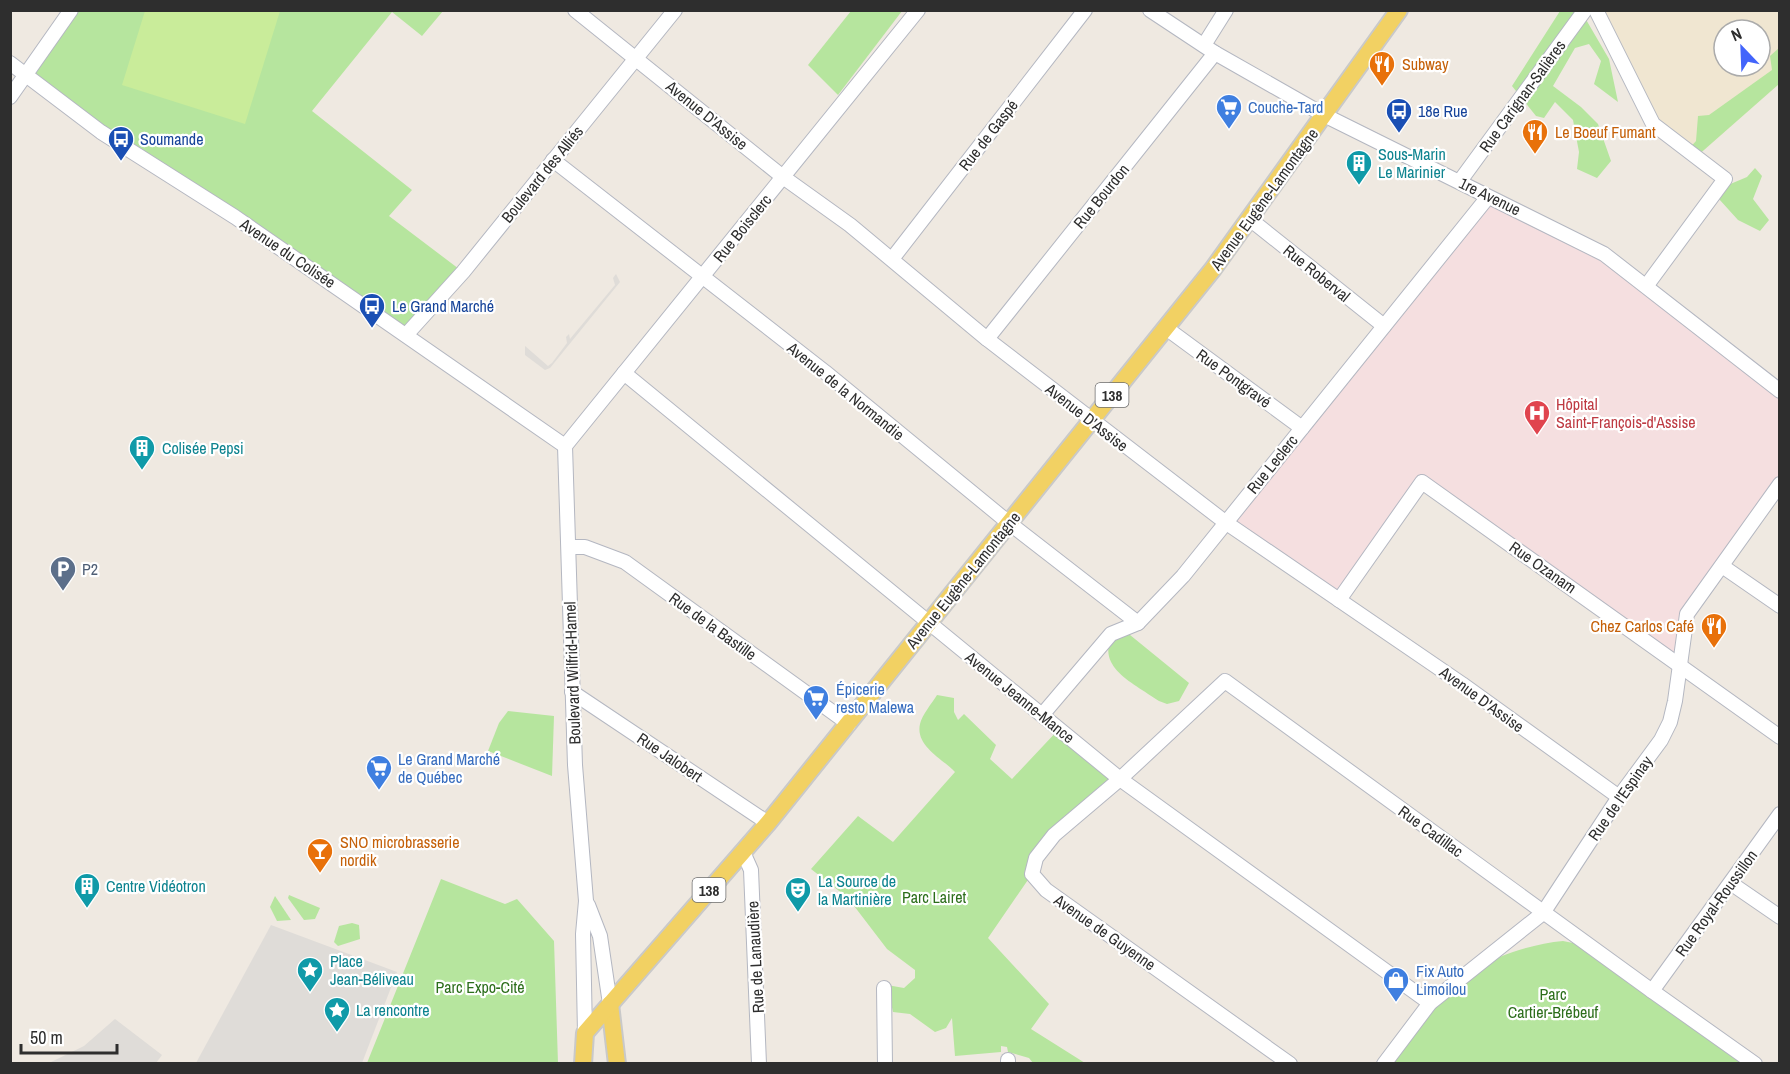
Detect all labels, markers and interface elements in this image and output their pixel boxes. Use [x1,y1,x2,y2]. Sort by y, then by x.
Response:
north arrow [1712,18,1772,78]
text: N [1727,22,1745,46]
street label: Rue Carignan-Salières [1474,35,1570,157]
restaurant icon: Subway [1367,49,1397,87]
place label: Subway [1402,53,1449,75]
street label: Avenue D'Assise [661,75,753,155]
supermarket icon: Couche-Tard [1214,92,1244,130]
street label: Rue de Gaspé [953,95,1023,175]
place label: Couche-Tard [1248,96,1323,118]
bus stop icon: 18e Rue [1384,96,1414,134]
place label: 18e Rue [1418,100,1468,122]
restaurant icon: Le Boeuf Fumant [1520,117,1550,155]
street label: Boulevard des Alliés [496,121,588,227]
place label: Le Boeuf Fumant [1555,121,1656,143]
bus stop icon: Soumande [106,124,136,162]
street label: Avenue Eugène-Lamontagne [1204,124,1323,275]
place label: Soumande [140,128,203,150]
place label: Sous-Marin Le Marinier [1378,143,1446,183]
building icon: Sous-Marin Le Marinier [1344,148,1374,186]
street label: Rue Bourdon [1068,159,1134,233]
street label: 1re Avenue [1455,172,1525,220]
street label: Rue Boisclerc [708,189,777,267]
street label: Avenue du Colisée [235,212,340,293]
street label: Rue Roberval [1279,239,1355,307]
bus stop icon: Le Grand Marché [357,291,387,329]
place label: Le Grand Marché [392,295,494,317]
street label: Avenue de la Normandie [782,336,909,445]
street label: Rue Pontgravé [1192,343,1276,413]
street label: Avenue D'Assise [1040,377,1133,456]
road number: 138 [1096,383,1128,407]
place label: Hôpital Saint-François-d'Assise [1556,393,1696,433]
hospital icon: Hôpital Saint-François-d'Assise [1522,398,1552,436]
street label: Rue Leclerc [1241,430,1303,498]
building icon: Colisée Pepsi [127,433,157,471]
place label: Colisée Pepsi [162,437,244,459]
street label: Avenue Eugène-Lamontagne [900,507,1025,654]
street label: Rue Ozanam [1505,536,1581,598]
parking icon: P2 [48,554,78,592]
place label: P2 [82,558,98,580]
street label: Rue de la Bastille [665,587,761,665]
street label: Boulevard Wilfrid-Hamel [559,601,585,745]
restaurant icon: Chez Carlos Café [1699,611,1729,649]
place label: Chez Carlos Café [1590,615,1694,637]
street label: Avenue Jeanne-Mance [960,645,1079,748]
street label: Avenue D'Assise [1435,660,1529,737]
place label: Épicerie resto Malewa [836,678,915,718]
supermarket icon: Épicerie resto Malewa [801,683,831,721]
street label: Rue Jalobert [633,727,707,787]
place label: Le Grand Marché de Québec [398,748,500,788]
street label: Rue de l'Espinay [1583,751,1658,845]
supermarket icon: Le Grand Marché de Québec [364,753,394,791]
street label: Rue Cadillac [1394,800,1468,862]
place label: SNO microbrasserie nordik [340,831,460,871]
bar icon: SNO microbrasserie nordik [305,836,335,874]
street label: Rue Royal-Roussillon [1670,845,1762,961]
place label: La Source de la Martinière [818,870,896,910]
building icon: Centre Vidéotron [72,871,102,909]
place label: Centre Vidéotron [106,875,206,897]
theatre icon: La Source de la Martinière [783,875,813,913]
road number: 138 [692,878,726,902]
park label: Parc Lairet [902,886,966,908]
street label: Avenue de Guyenne [1049,888,1160,975]
street label: Rue de Lanaudière [741,900,769,1014]
place label: Place Jean-Béliveau [330,950,414,990]
place icon: Place Jean-Béliveau [295,955,325,993]
place label: Fix Auto Limoilou [1416,960,1466,1000]
shop icon: Fix Auto Limoilou [1381,965,1411,1003]
park label: Parc Expo-Cité [436,976,524,998]
park label: Parc Cartier-Brébeuf [1508,983,1599,1023]
place icon: La rencontre [322,995,352,1033]
place label: La rencontre [356,999,430,1021]
scale bar [21,1017,117,1055]
text: 50 m [30,1025,63,1050]

